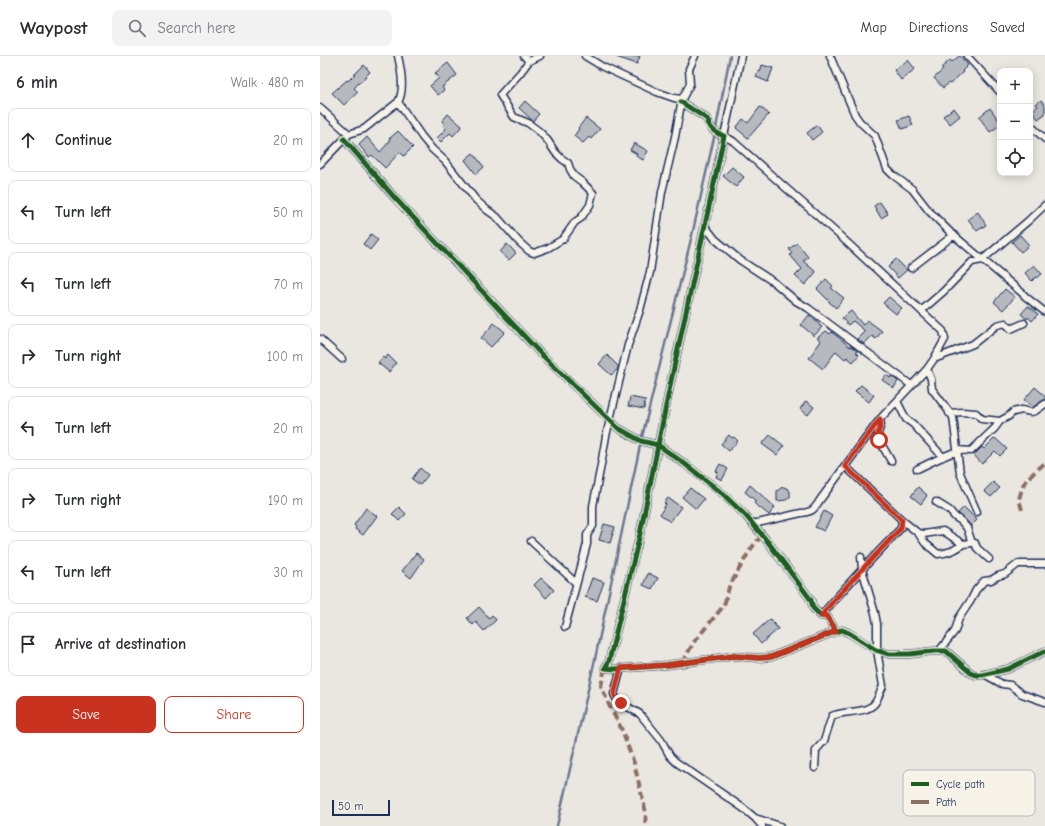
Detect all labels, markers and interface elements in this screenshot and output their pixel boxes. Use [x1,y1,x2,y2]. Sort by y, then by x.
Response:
search box [112,10,392,46]
text: Waypost [20,17,88,39]
icon: search [126,17,148,39]
text: Search here [158,19,236,37]
text: Map [860,19,887,36]
text: Directions [909,19,968,36]
text: Saved [990,19,1025,36]
map controls [997,68,1033,176]
button: + [997,68,1033,104]
text: 6 min [16,73,58,92]
text: Walk · 480 m [231,75,304,90]
button: − [997,104,1033,140]
icon: ahead [17,129,39,151]
text: Continue [55,131,112,149]
text: 20 m [273,133,303,148]
button: locate [997,140,1033,176]
icon: left [17,201,39,223]
text: Turn left [55,203,111,221]
text: 50 m [273,205,303,220]
icon: left [17,273,39,295]
text: Turn left [55,275,111,293]
text: 70 m [274,277,303,292]
icon: right [17,345,39,367]
text: Turn right [55,347,121,365]
text: 100 m [267,349,303,364]
icon: left [17,417,39,439]
text: Turn left [55,419,111,437]
text: 20 m [273,421,303,436]
route start [870,431,888,449]
icon: right [17,489,39,511]
text: Turn right [55,491,121,509]
text: 190 m [268,493,303,508]
icon: left [17,561,39,583]
text: Turn left [55,563,111,581]
text: 30 m [273,565,303,580]
icon: arrive [17,633,39,655]
text: Arrive at destination [55,635,186,653]
route end [612,694,630,712]
button: Save [16,696,156,733]
button: Share [164,696,304,733]
legend [903,770,1035,816]
text: Cycle path [936,778,985,791]
text: Path [936,796,957,809]
scale bar [332,798,390,817]
text: 50 m [338,800,363,813]

